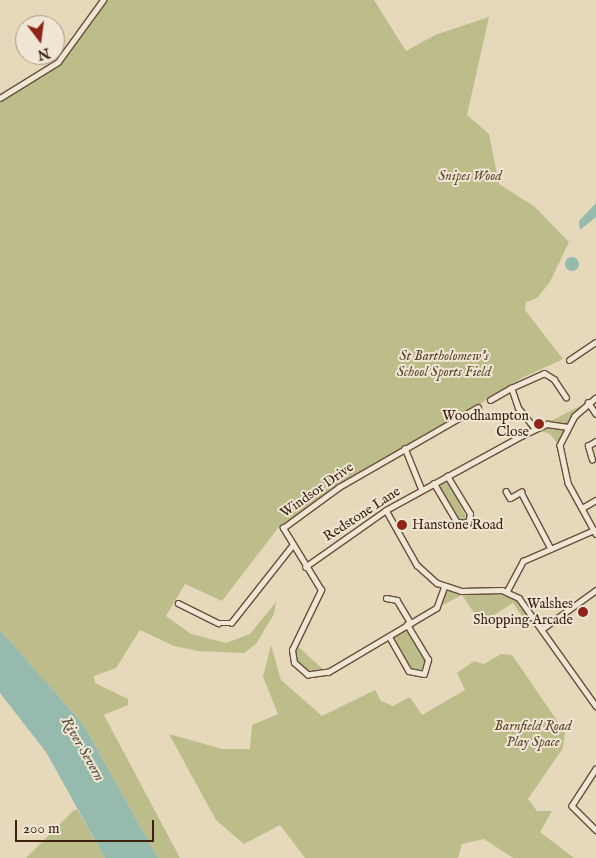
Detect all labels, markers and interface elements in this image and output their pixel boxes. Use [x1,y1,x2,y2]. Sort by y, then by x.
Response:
north arrow [15,15,65,65]
text: N [35,43,52,64]
park label: Snipes Wood [438,168,502,184]
park label: St Bartholomew's School Sports Field [397,348,491,381]
place label: Woodhampton Close [442,408,529,441]
marker: Woodhampton Close [533,418,545,430]
street label: Windsor Drive [277,459,357,521]
street label: Redstone Lane [320,483,404,545]
place label: Hanstone Road [412,517,503,533]
marker: Hanstone Road [396,519,408,531]
place label: Walshes Shopping Arcade [473,596,573,628]
marker: Walshes Shopping Arcade [577,606,589,618]
water label: River Severn [57,714,109,784]
park label: Barnfield Road Play Space [494,718,572,750]
scale bar [18,810,156,842]
text: 200 m [23,819,60,838]

